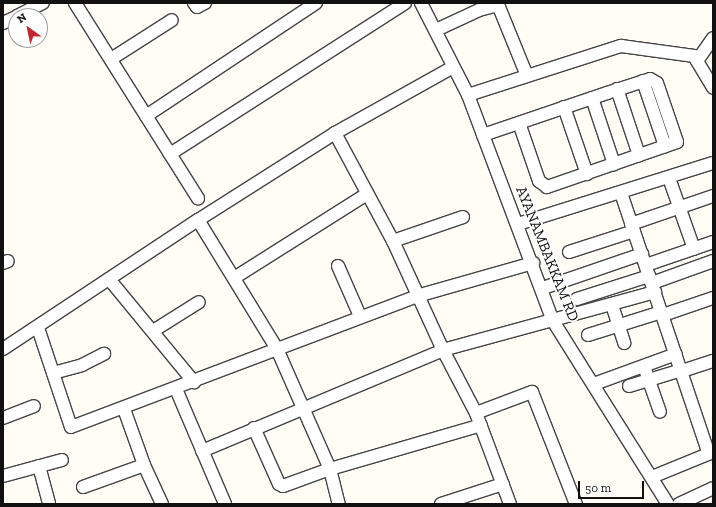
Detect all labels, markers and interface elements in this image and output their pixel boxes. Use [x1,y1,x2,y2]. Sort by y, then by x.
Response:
north arrow [8,8,48,48]
text: N [15,11,29,26]
street label: AYANAMBAKKAM RD [512,184,582,324]
scale bar [580,473,646,499]
text: 50 m [585,481,611,495]

